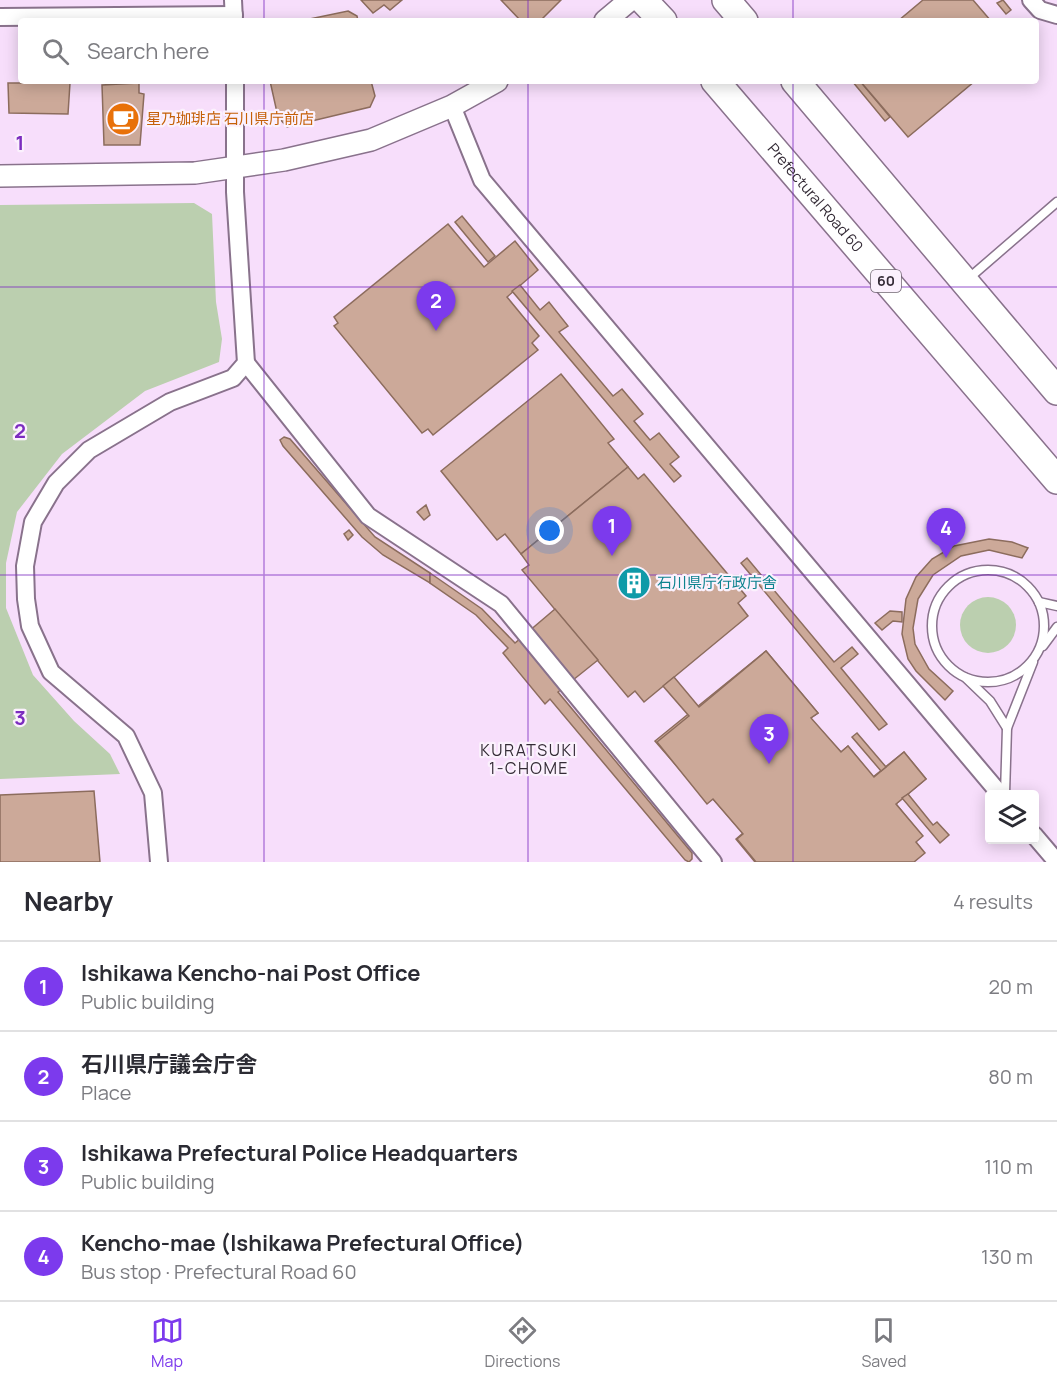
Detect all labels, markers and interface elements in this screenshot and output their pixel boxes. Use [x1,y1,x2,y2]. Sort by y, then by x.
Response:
search box [18,18,1039,84]
icon: search [39,35,72,68]
text: Search here [87,36,209,66]
cafe icon: 星乃珈琲店 石川県庁前店 [105,101,141,137]
place label: 星乃珈琲店 石川県庁前店 [146,108,314,129]
text: 1 [16,129,24,156]
street label: Prefectural Road 60 [763,139,868,257]
road number: 60 [871,270,901,292]
pin: 2 [416,282,456,331]
text: 2 [14,417,26,444]
pin: 1 [592,506,632,556]
pin: 4 [926,508,966,558]
your location [535,516,564,545]
building icon: 石川県庁行政庁舎 [616,565,652,601]
place label: 石川県庁行政庁舎 [657,572,777,593]
text: 3 [14,704,26,731]
pin: 3 [750,714,788,764]
district label: KURATSUKI 1-CHOME [480,739,578,779]
map controls [985,790,1039,844]
button: layers [985,790,1039,844]
text: Nearby [24,883,113,919]
text: 4 results [953,888,1033,915]
text: Ishikawa Kencho-nai Post Office [81,958,421,988]
text: 1 [39,973,48,1000]
text: 20 m [988,973,1033,1000]
text: Public building [81,988,215,1015]
text: 石川県庁議会庁舎 [81,1049,257,1079]
text: 2 [38,1063,49,1090]
text: 80 m [988,1063,1033,1090]
text: Place [81,1079,131,1106]
text: Ishikawa Prefectural Police Headquarters [81,1138,518,1168]
text: 3 [38,1153,49,1180]
text: 110 m [984,1153,1033,1180]
text: Public building [81,1168,215,1195]
text: Kencho-mae (Ishikawa Prefectural Office) [81,1228,524,1258]
text: 4 [37,1243,50,1270]
text: 130 m [981,1243,1033,1270]
text: Bus stop · Prefectural Road 60 [81,1258,357,1285]
tab: Map [151,1314,184,1372]
tab: Directions [485,1314,560,1372]
tab: Saved [861,1314,906,1372]

